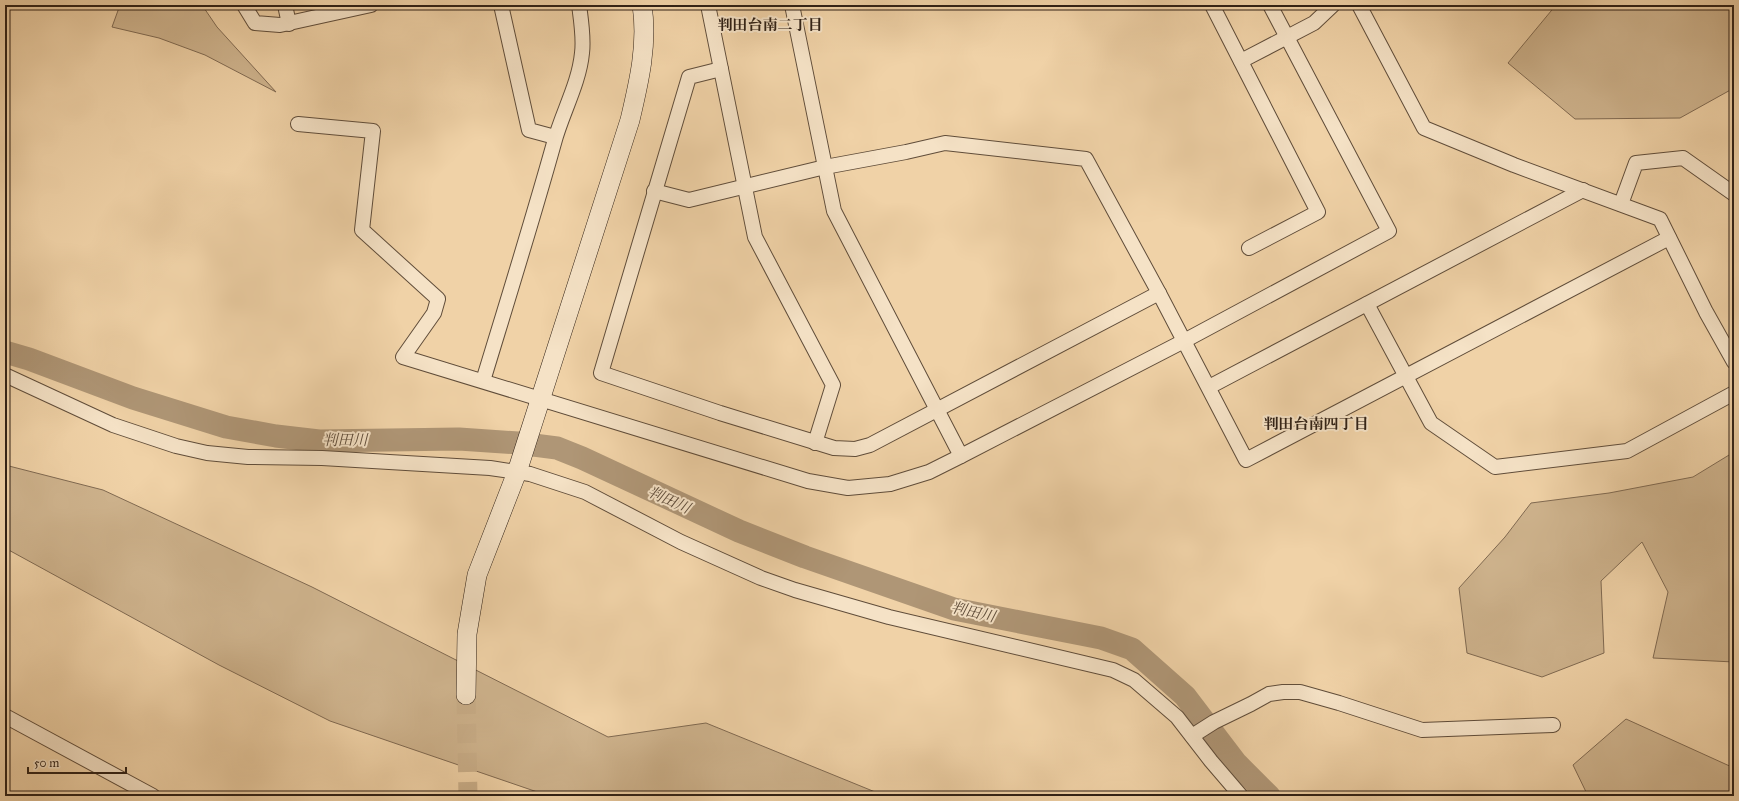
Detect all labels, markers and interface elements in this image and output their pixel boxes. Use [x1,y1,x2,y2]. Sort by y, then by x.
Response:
district label: 判田台南二丁目 [717,16,823,34]
district label: 判田台南四丁目 [1263,415,1369,433]
water label: 判田川 [322,431,369,449]
water label: 判田川 [645,483,695,518]
water label: 判田川 [949,598,999,626]
scale bar [28,749,126,775]
text: 50 m [34,756,59,770]

